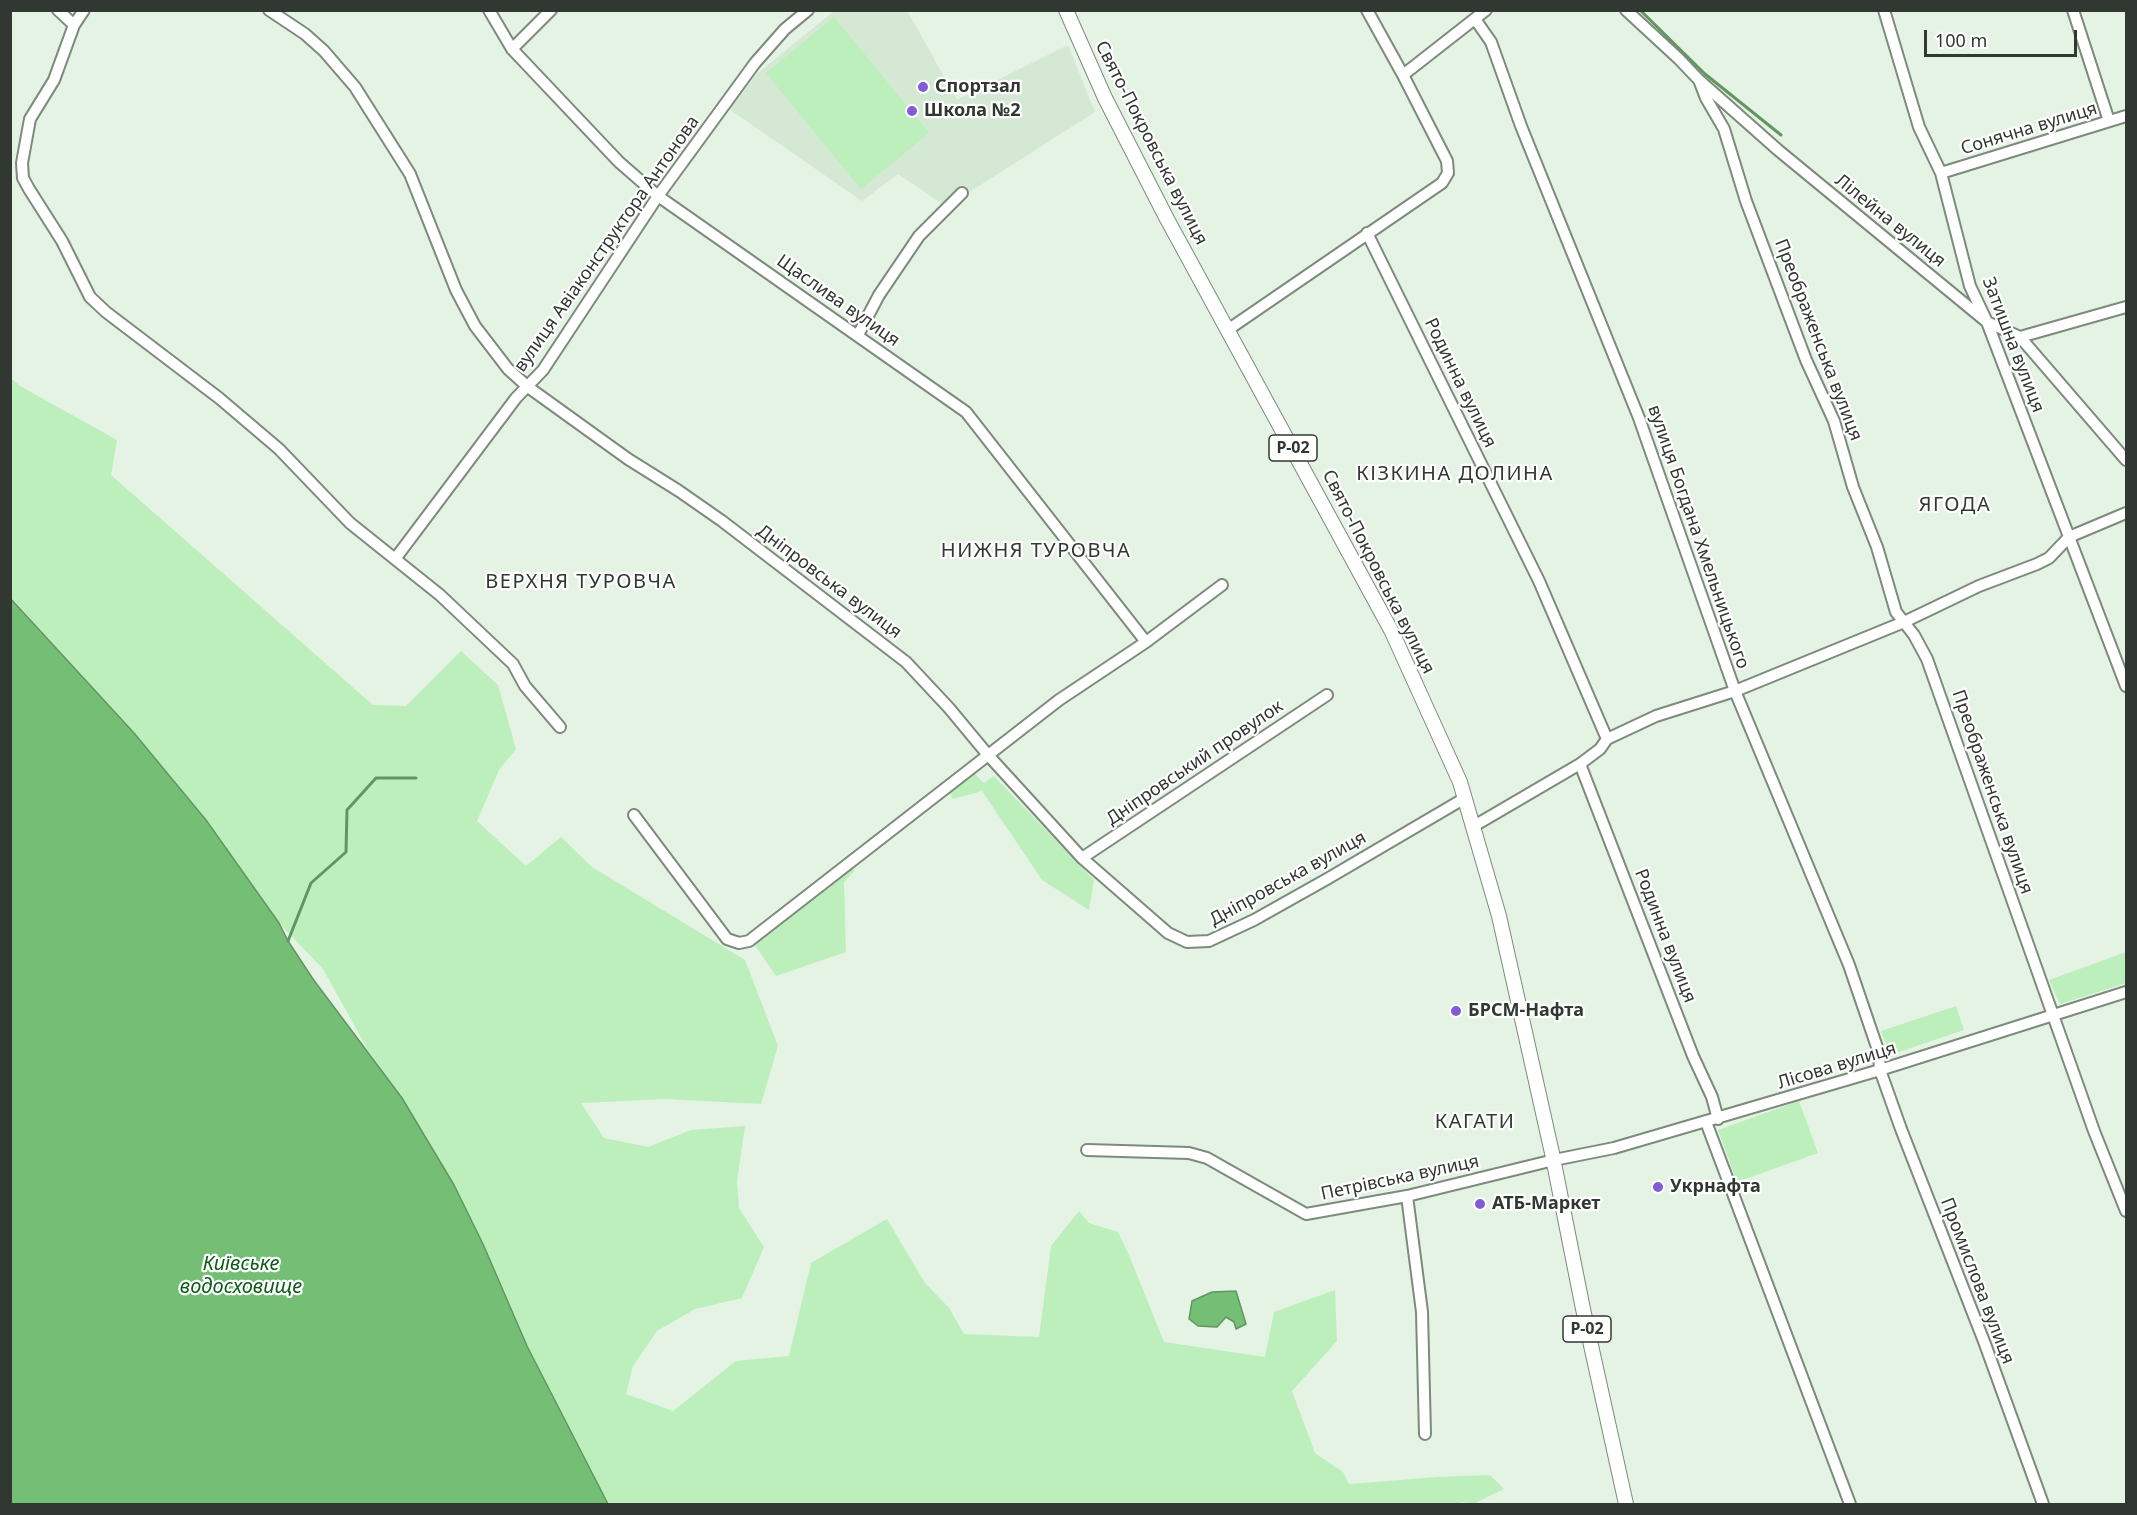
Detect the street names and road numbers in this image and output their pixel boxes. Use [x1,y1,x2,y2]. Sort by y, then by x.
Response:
street label: Свято-Покровська вулиця [1090,37,1212,249]
street label: Сонячна вулиця [1958,98,2100,160]
street label: вулиця Авіаконструктора Антонова [510,112,704,376]
street label: Лілейна вулиця [1830,170,1950,272]
street label: Преображенська вулиця [1770,236,1866,444]
street label: Щаслива вулиця [772,250,904,352]
street label: Затишна вулиця [1977,274,2049,416]
street label: Родинна вулиця [1419,315,1501,451]
street label: вулиця Богдана Хмельницького [1643,402,1753,672]
road number: Р-02 [1269,435,1317,461]
street label: Свято-Покровська вулиця [1317,466,1439,678]
street label: Дніпровська вулиця [752,521,906,643]
street label: Преображенська вулиця [1947,687,2037,897]
street label: Дніпровський провулок [1103,696,1287,830]
street label: Дніпровська вулиця [1206,827,1370,931]
street label: Родинна вулиця [1630,866,1700,1006]
street label: Лісова вулиця [1775,1038,1899,1094]
street label: Петрівська вулиця [1319,1151,1481,1205]
street label: Промислова вулиця [1935,1195,2019,1367]
road number: Р-02 [1563,1316,1611,1342]

